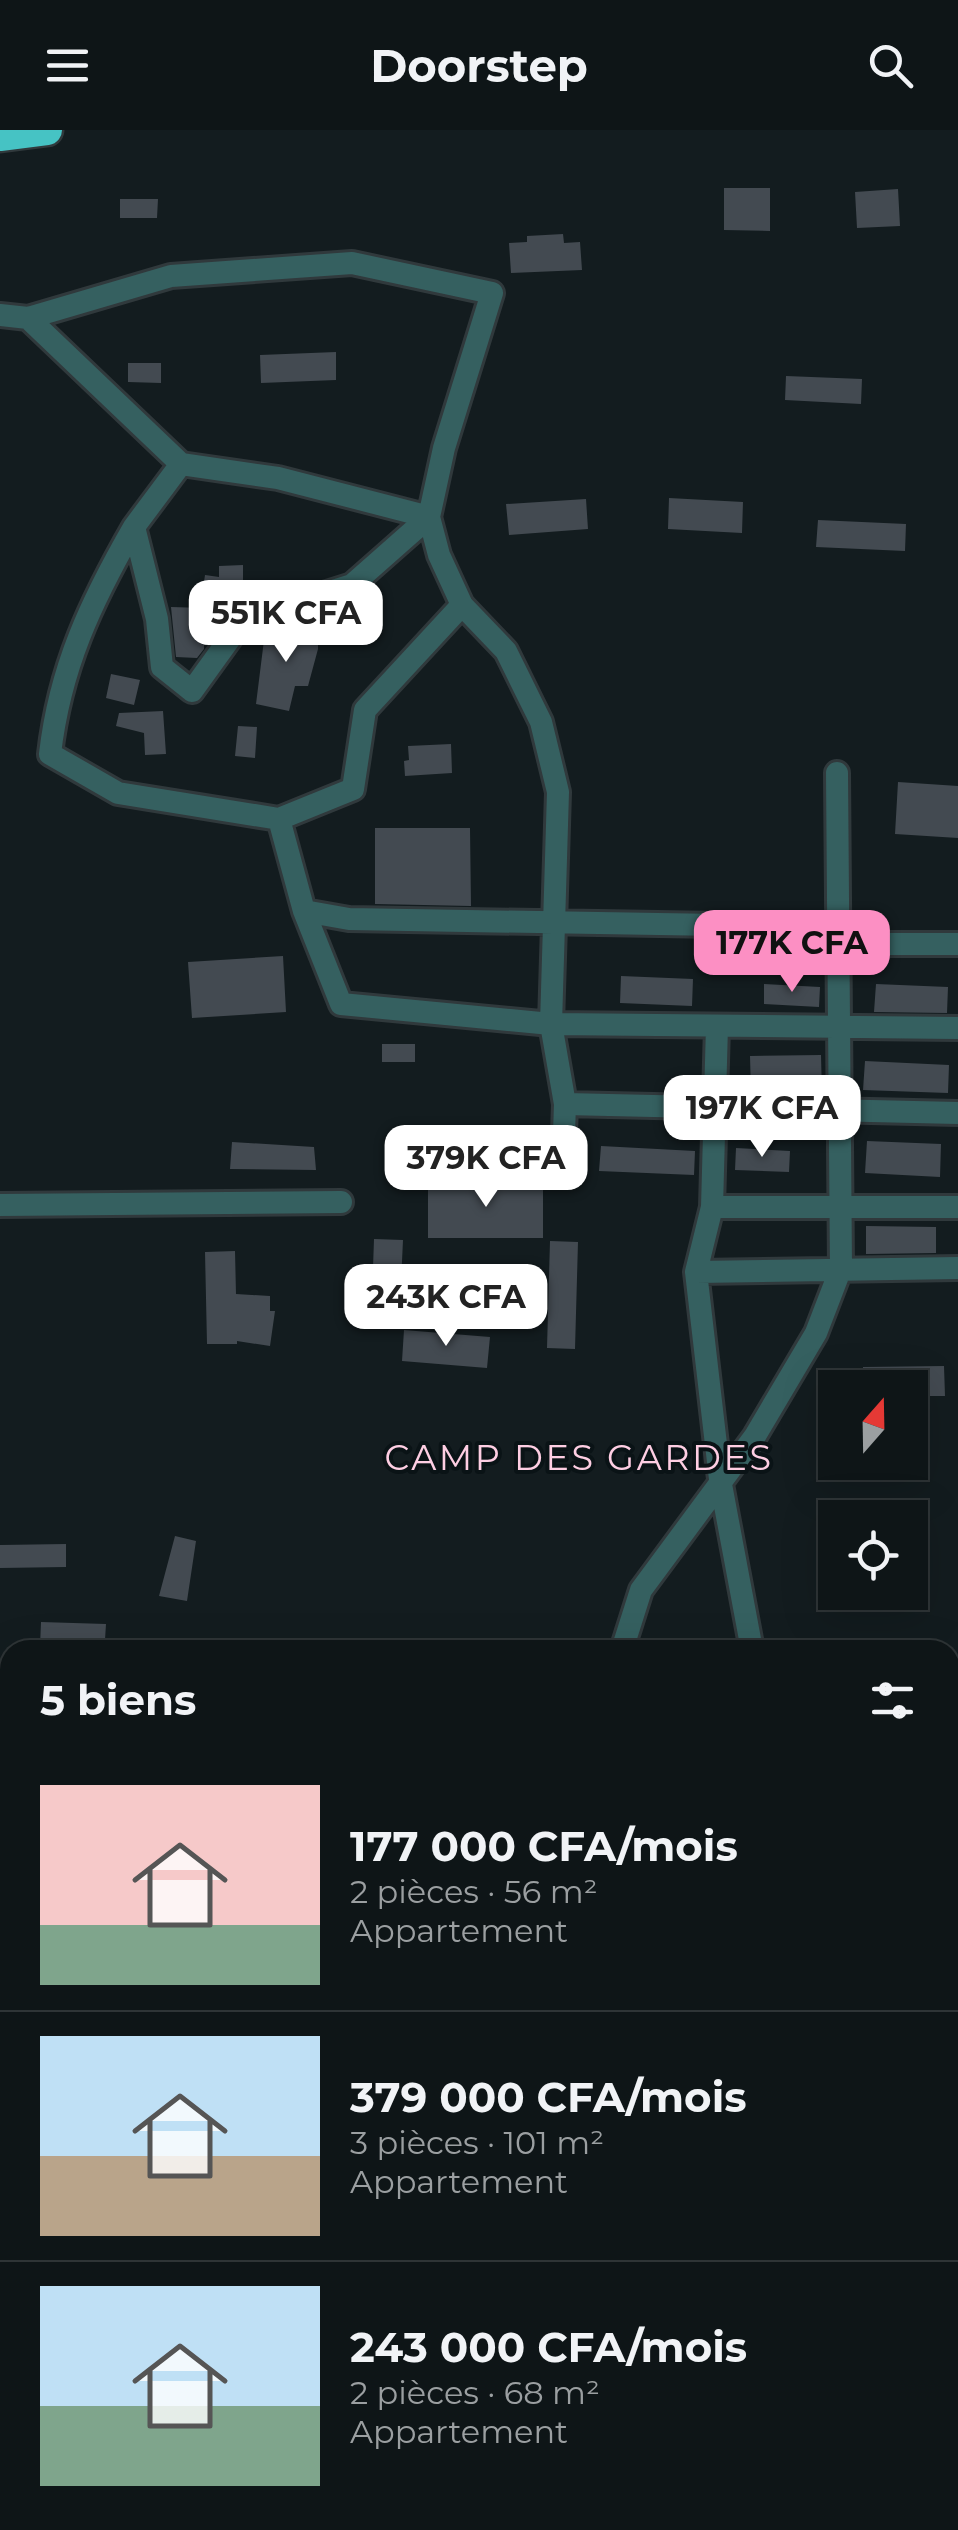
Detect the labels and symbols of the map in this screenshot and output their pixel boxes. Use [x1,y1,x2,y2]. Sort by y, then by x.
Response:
pin: 551K CFA [183,580,389,665]
pin: 177K CFA [689,910,895,995]
pin: 197K CFA [659,1075,865,1160]
pin: 379K CFA [383,1125,589,1210]
pin: 243K CFA [343,1264,549,1349]
north arrow [818,1370,928,1480]
district label: CAMP DES GARDES [385,1436,773,1479]

